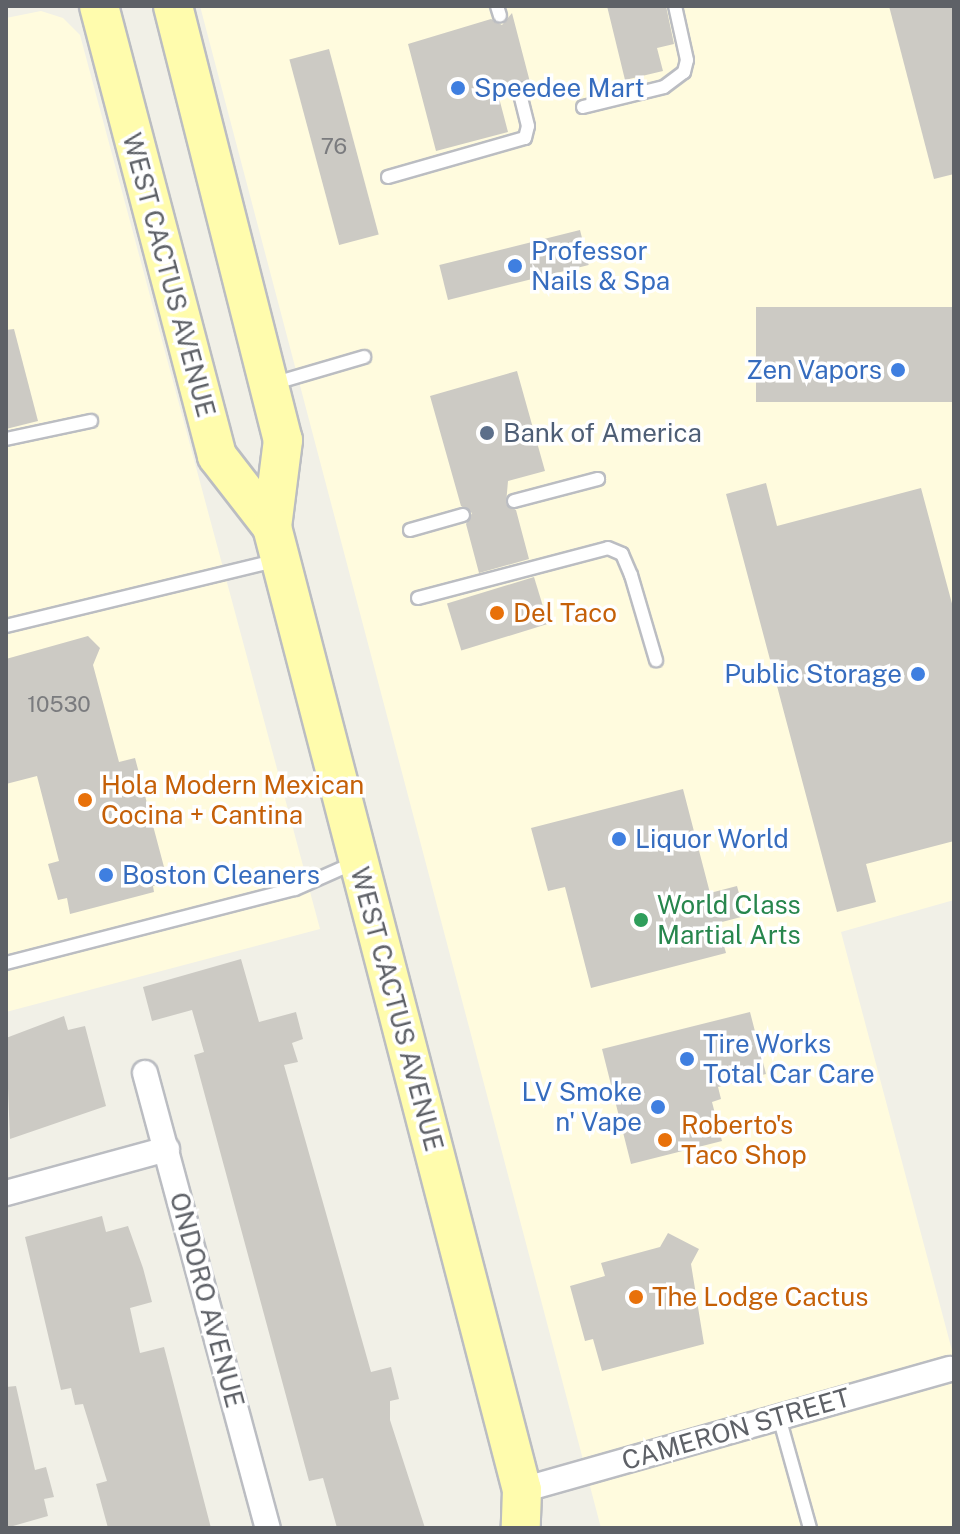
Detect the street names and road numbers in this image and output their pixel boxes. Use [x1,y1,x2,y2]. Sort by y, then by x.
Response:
street label: WEST CACTUS AVENUE [116,130,222,420]
street label: WEST CACTUS AVENUE [344,864,450,1154]
street label: ONDORO AVENUE [163,1189,251,1411]
street label: CAMERON STREET [618,1381,854,1477]

